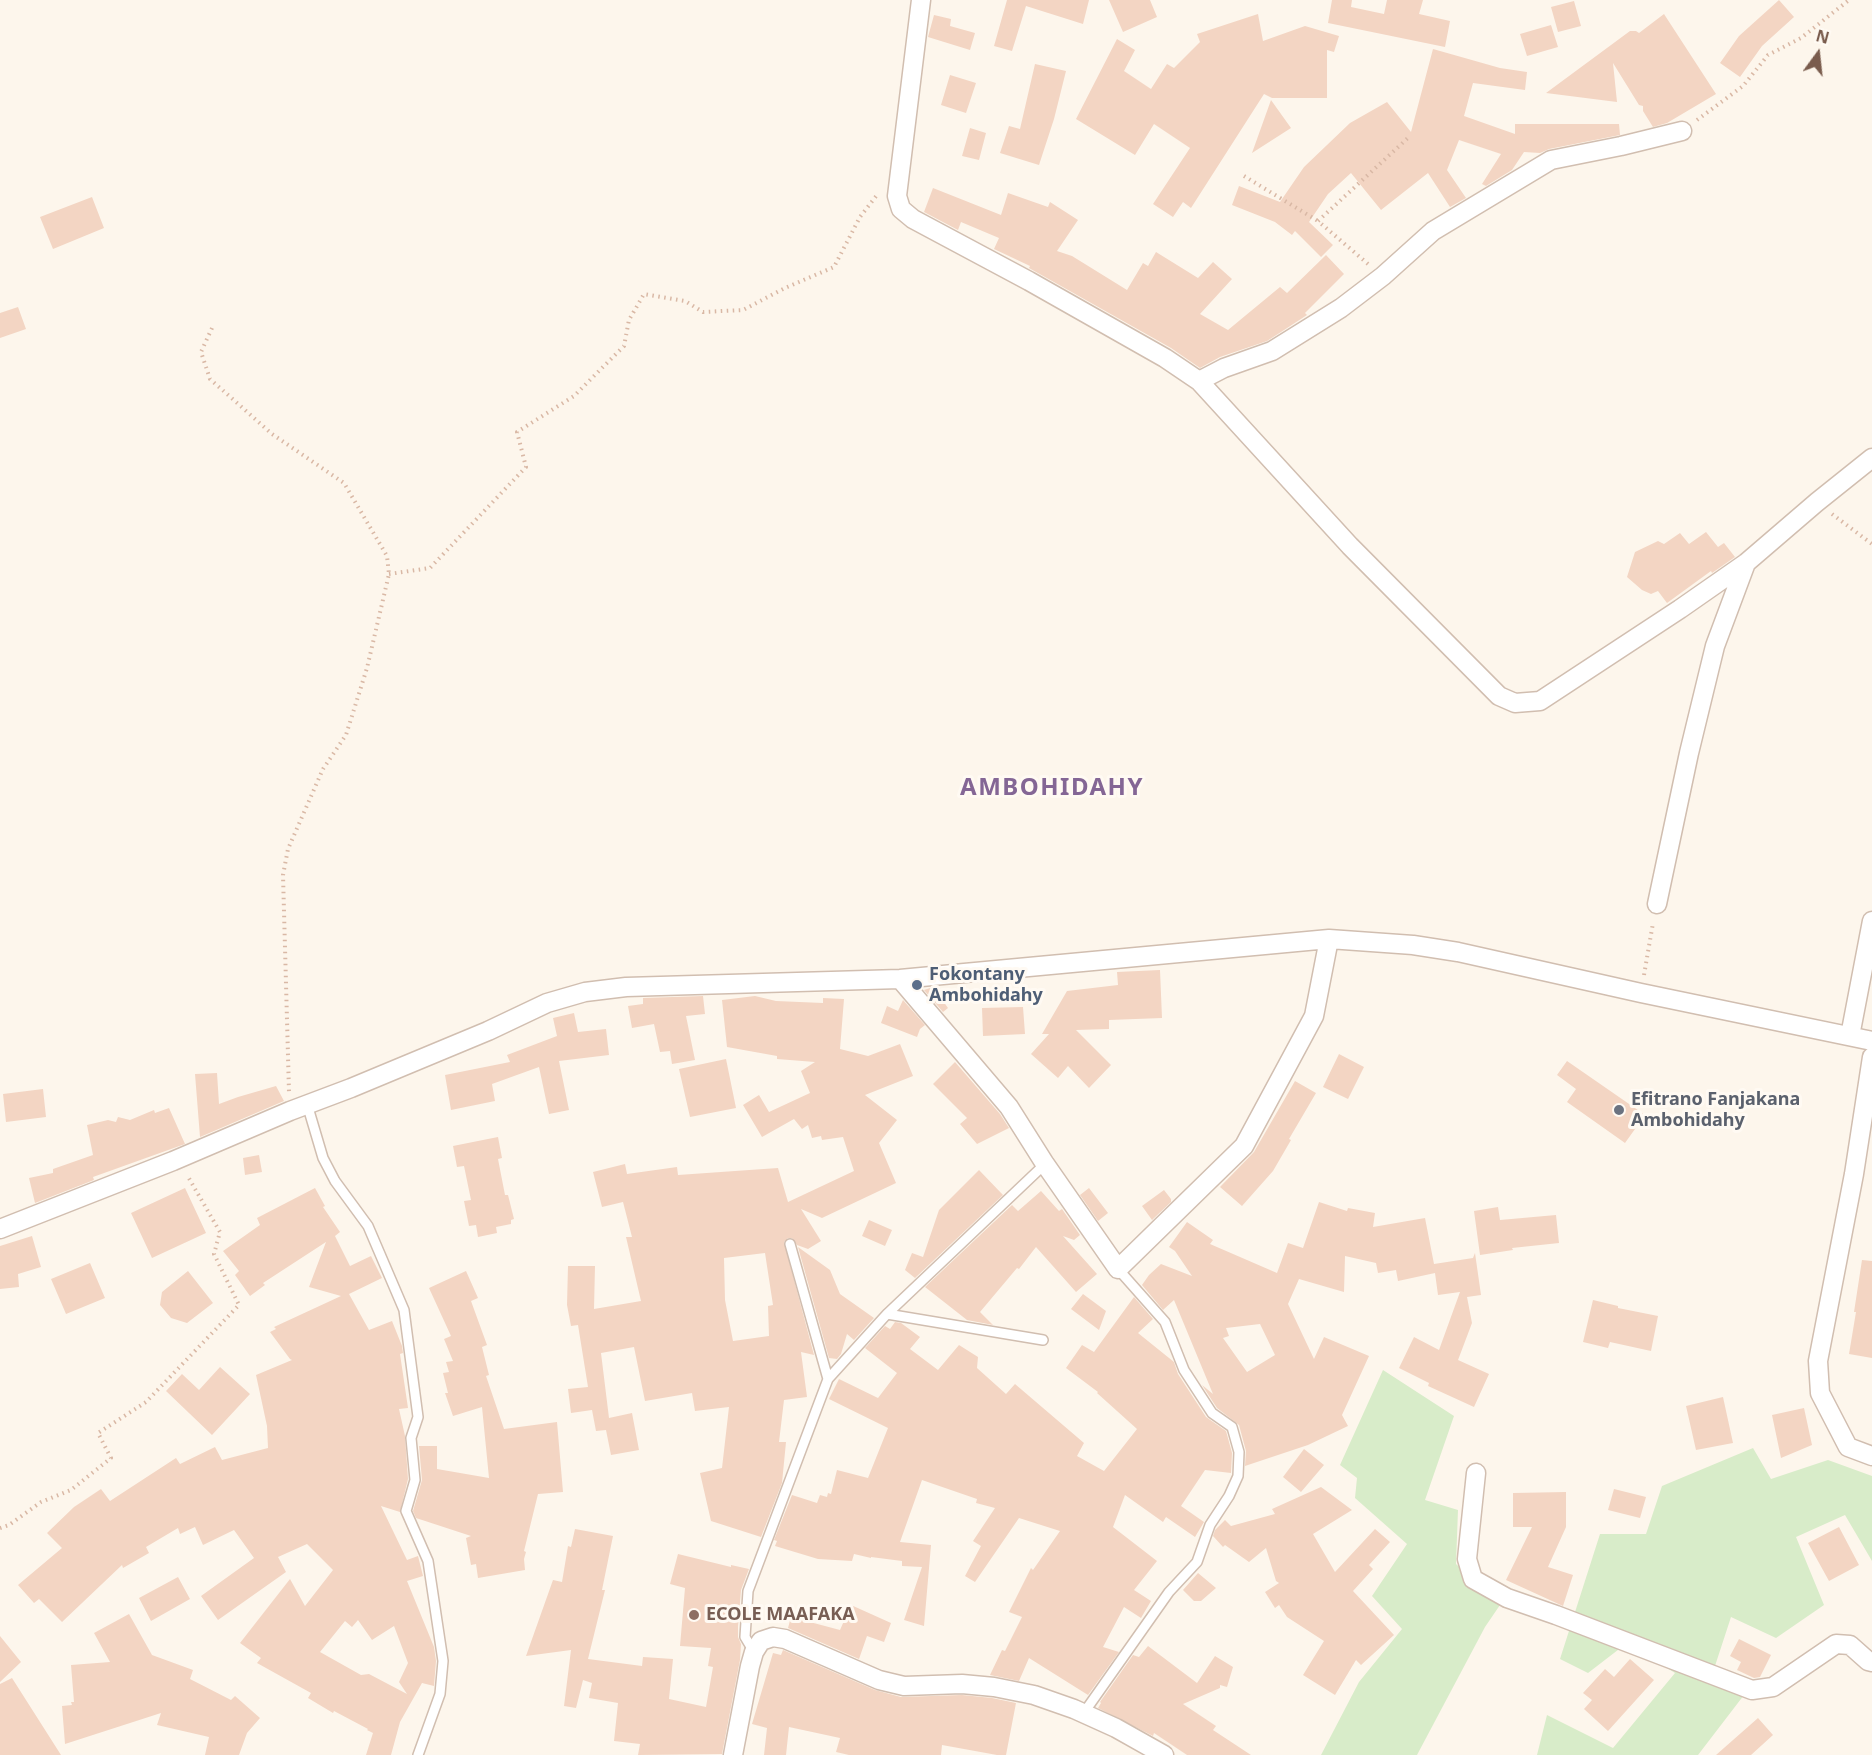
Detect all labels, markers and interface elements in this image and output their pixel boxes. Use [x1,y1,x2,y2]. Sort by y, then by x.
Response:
north arrow [1788,24,1848,84]
text: N [1814,24,1832,49]
district label: AMBOHIDAHY [960,774,1144,802]
place label: Fokontany Ambohidahy [929,964,1043,1006]
marker: Fokontany Ambohidahy [910,978,924,992]
place label: Efitrano Fanjakana Ambohidahy [1631,1089,1800,1132]
marker: Efitrano Fanjakana Ambohidahy [1612,1103,1626,1117]
place label: ECOLE MAAFAKA [706,1604,855,1626]
marker: ECOLE MAAFAKA [687,1608,701,1622]

